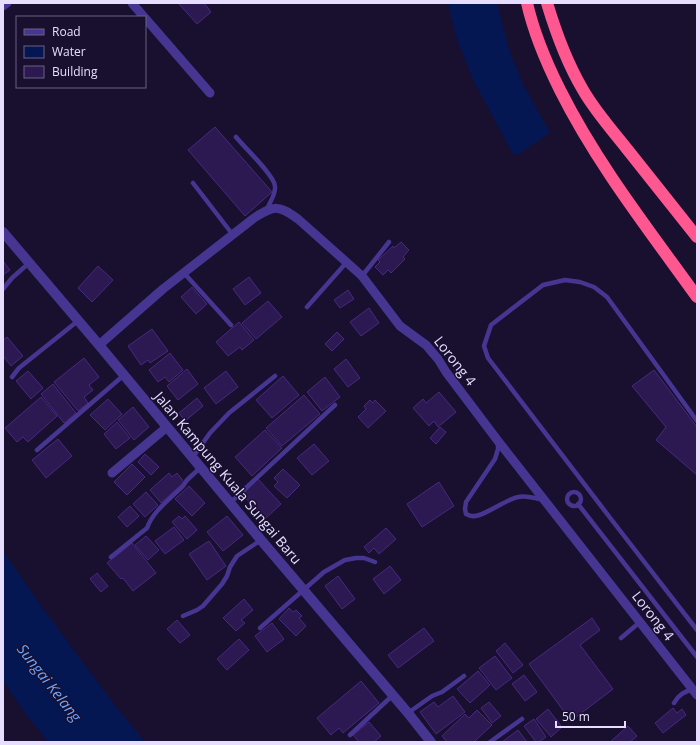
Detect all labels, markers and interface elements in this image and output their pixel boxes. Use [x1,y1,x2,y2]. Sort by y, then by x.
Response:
legend [16,16,146,88]
text: Road [52,23,81,40]
text: Water [52,43,86,60]
text: Building [52,63,98,80]
street label: Lorong 4 [430,332,481,389]
street label: Jalan Kampung Kuala Sungai Baru [149,386,306,568]
street label: Lorong 4 [628,587,679,644]
water label: Sungai Kelang [13,639,87,726]
scale bar [556,703,625,729]
text: 50 m [562,708,590,725]

